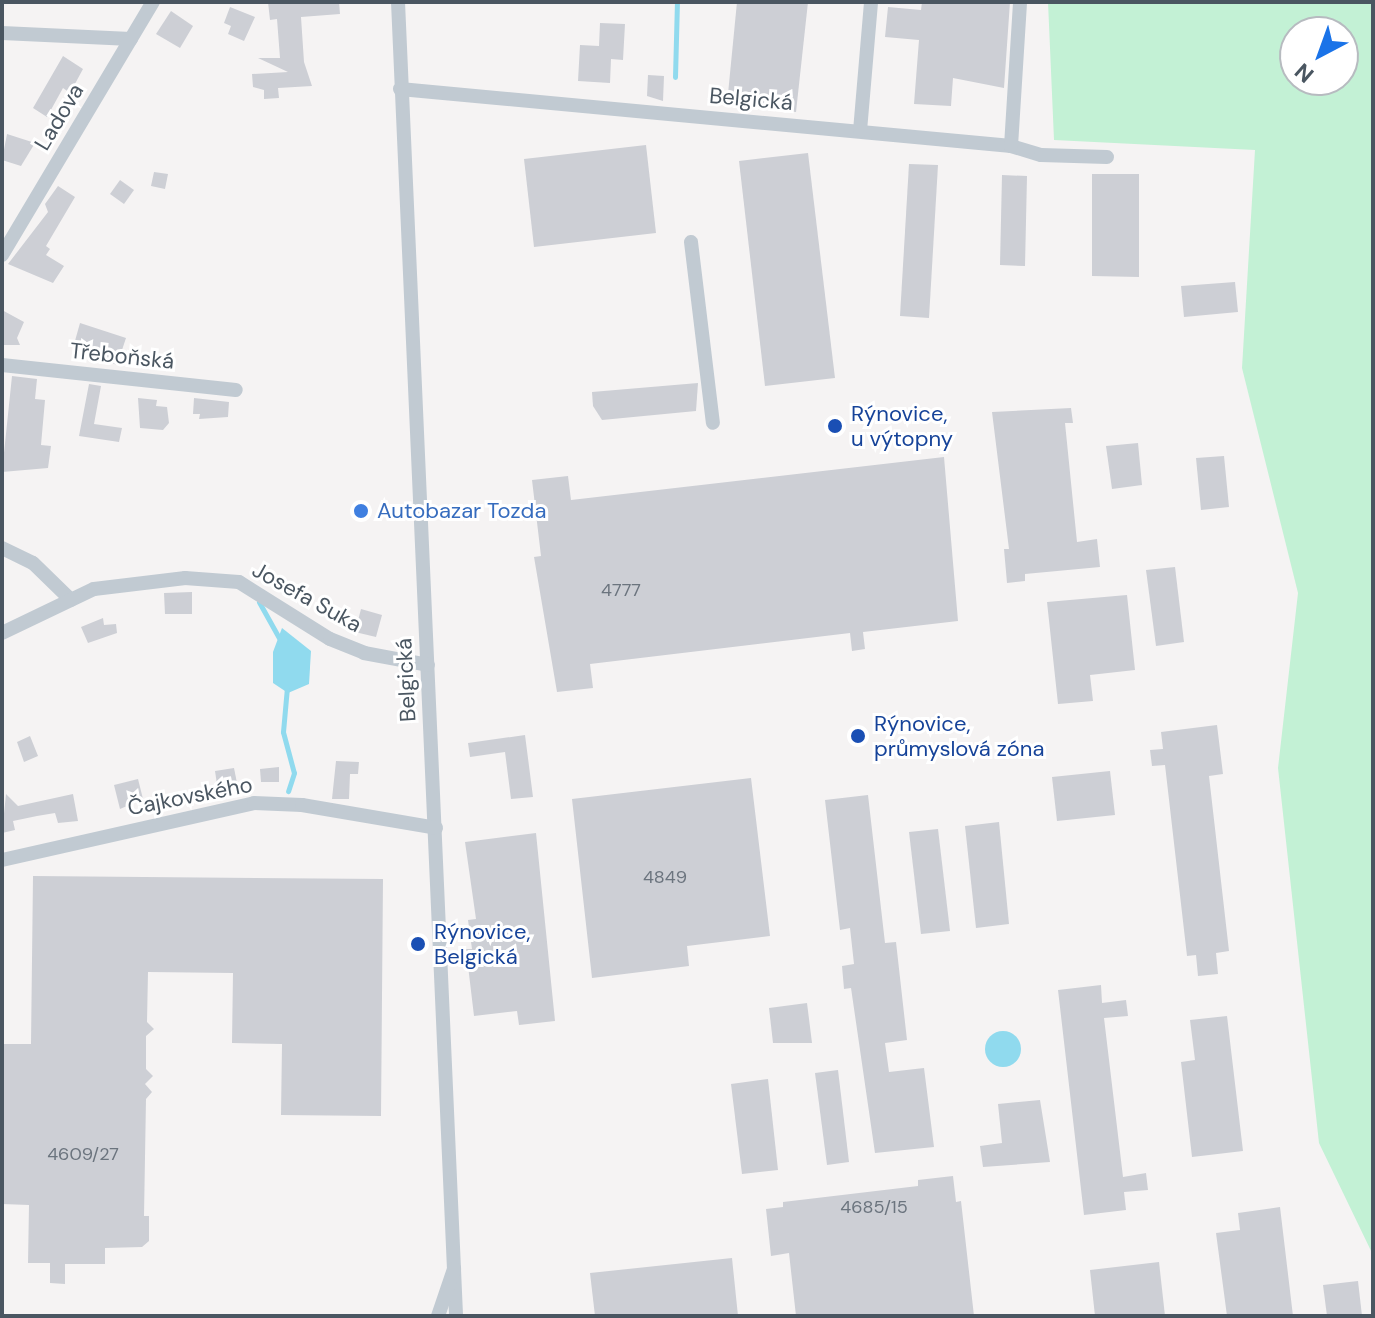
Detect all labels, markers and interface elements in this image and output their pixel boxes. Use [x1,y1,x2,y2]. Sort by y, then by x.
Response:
north arrow [1279,16,1359,96]
text: N [1289,57,1320,89]
street label: Ladova [29,79,89,155]
street label: Belgická [708,82,794,116]
street label: Třeboňská [69,337,175,375]
place label: Rýnovice, u výtopny [851,400,953,452]
marker: Rýnovice, u výtopny [826,417,844,435]
place label: Autobazar Tozda [377,498,546,524]
marker: Autobazar Tozda [352,502,370,520]
street label: Josefa Suka [248,556,366,638]
house number: 4777 [601,579,641,601]
street label: Belgická [391,637,421,723]
place label: Rýnovice, průmyslová zóna [874,710,1044,762]
marker: Rýnovice, průmyslová zóna [849,727,867,745]
street label: Čajkovského [125,771,255,821]
house number: 4849 [643,866,687,888]
place label: Rýnovice, Belgická [434,918,530,970]
marker: Rýnovice, Belgická [409,935,427,953]
house number: 4609/27 [47,1143,119,1165]
house number: 4685/15 [840,1196,908,1218]

